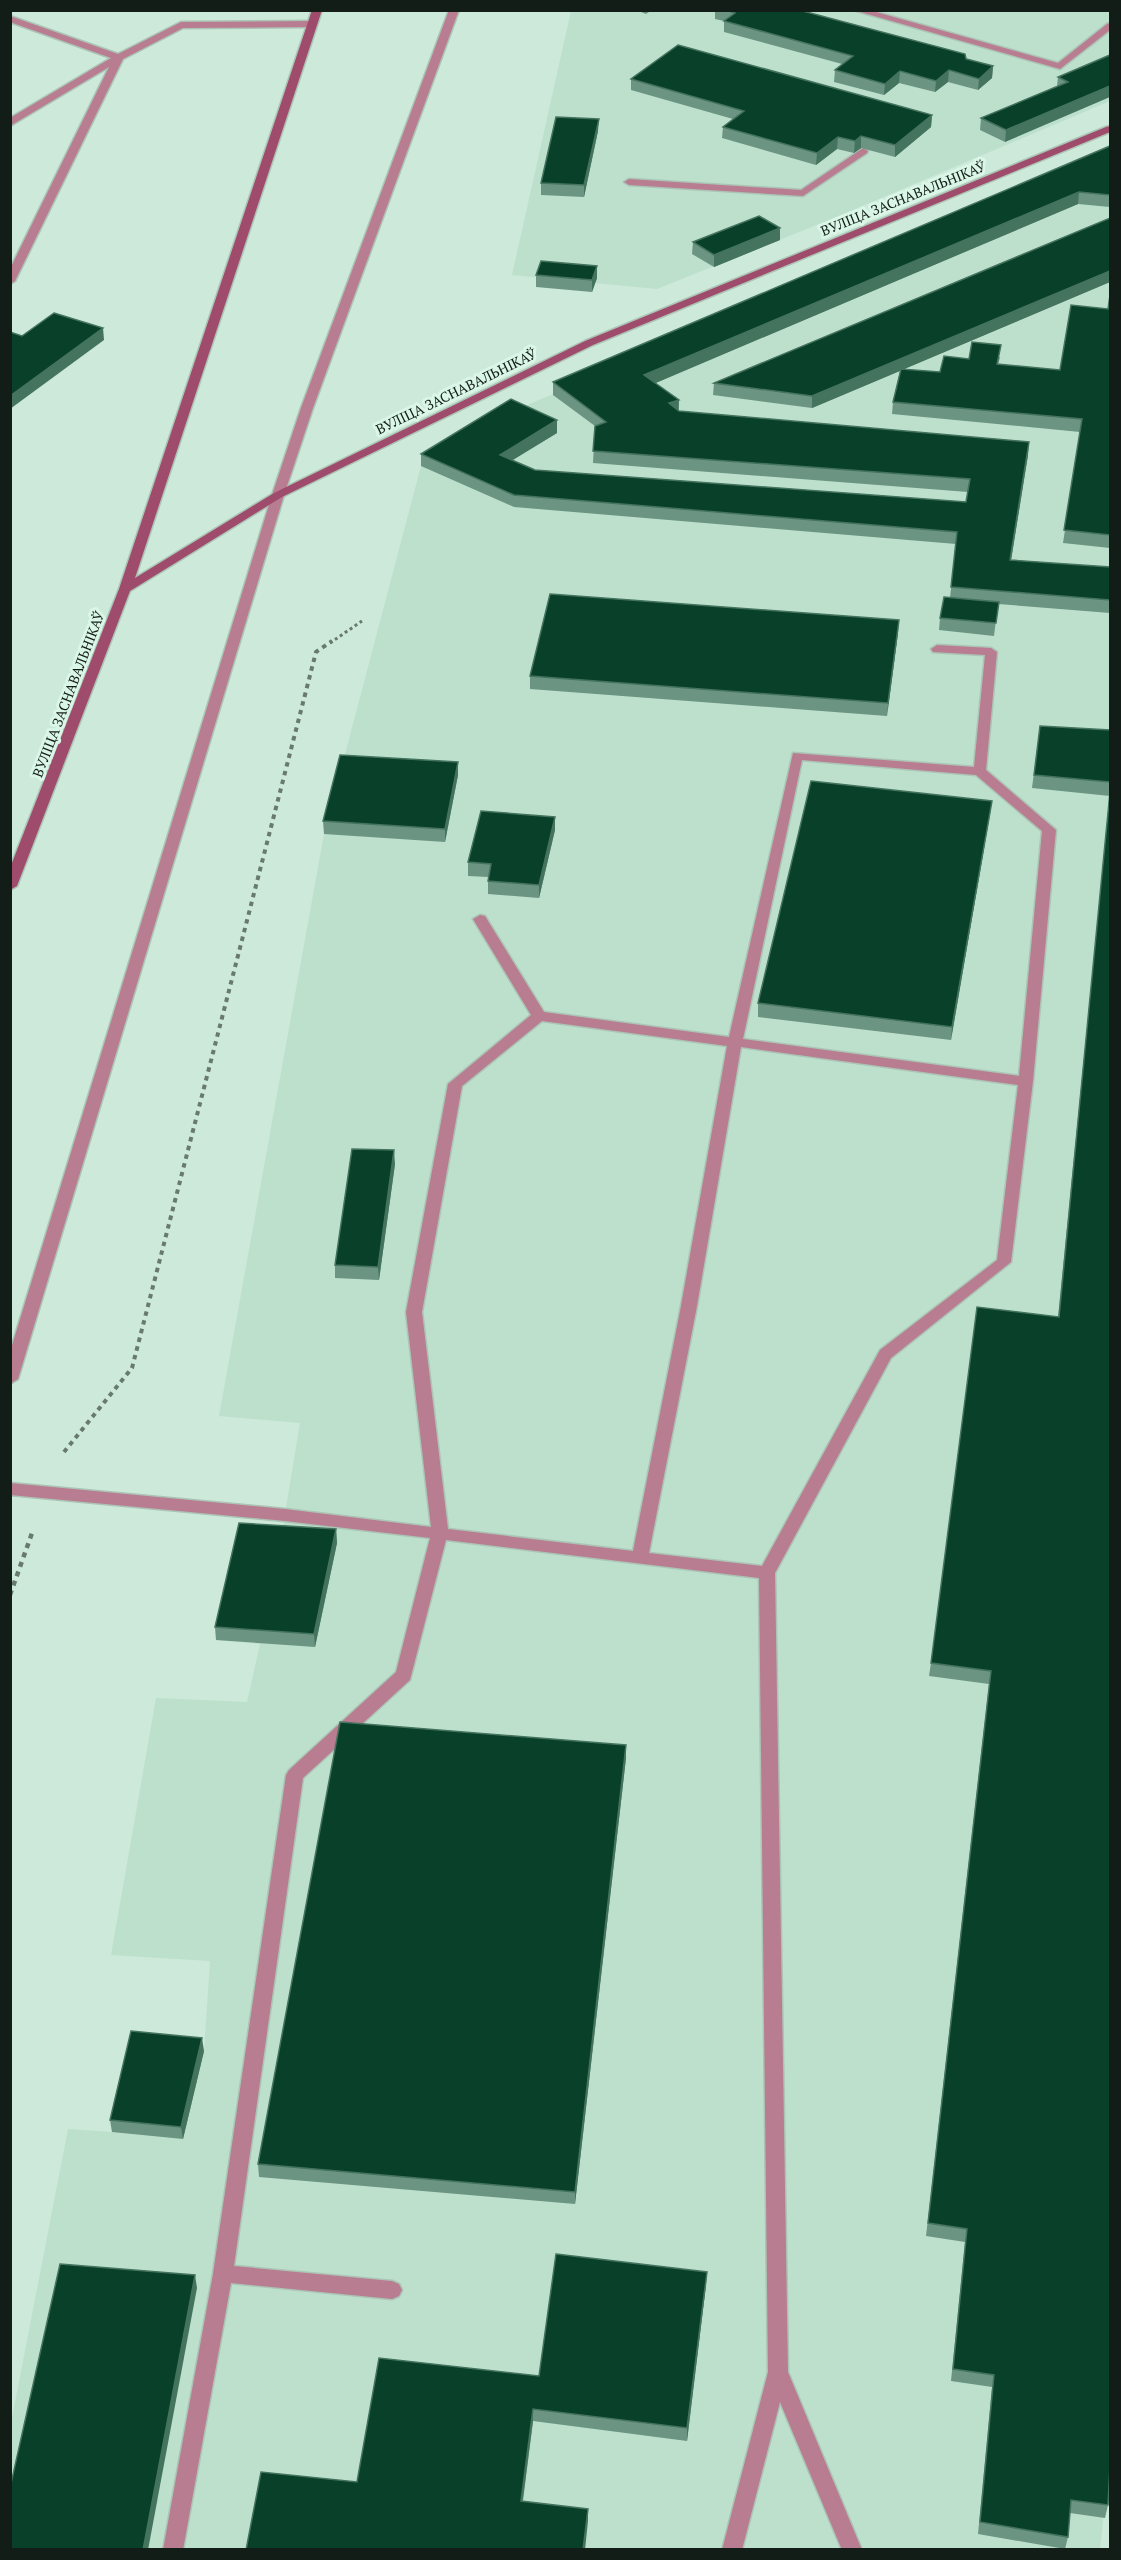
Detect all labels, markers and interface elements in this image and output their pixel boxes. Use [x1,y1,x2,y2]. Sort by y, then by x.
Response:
street label: ВУЛІЦА ЗАСНАВАЛЬНІКАЎ [818,156,989,240]
street label: ВУЛІЦА ЗАСНАВАЛЬНІКАЎ [372,343,540,438]
street label: ВУЛІЦА ЗАСНАВАЛЬНІКАЎ [27,607,109,780]

